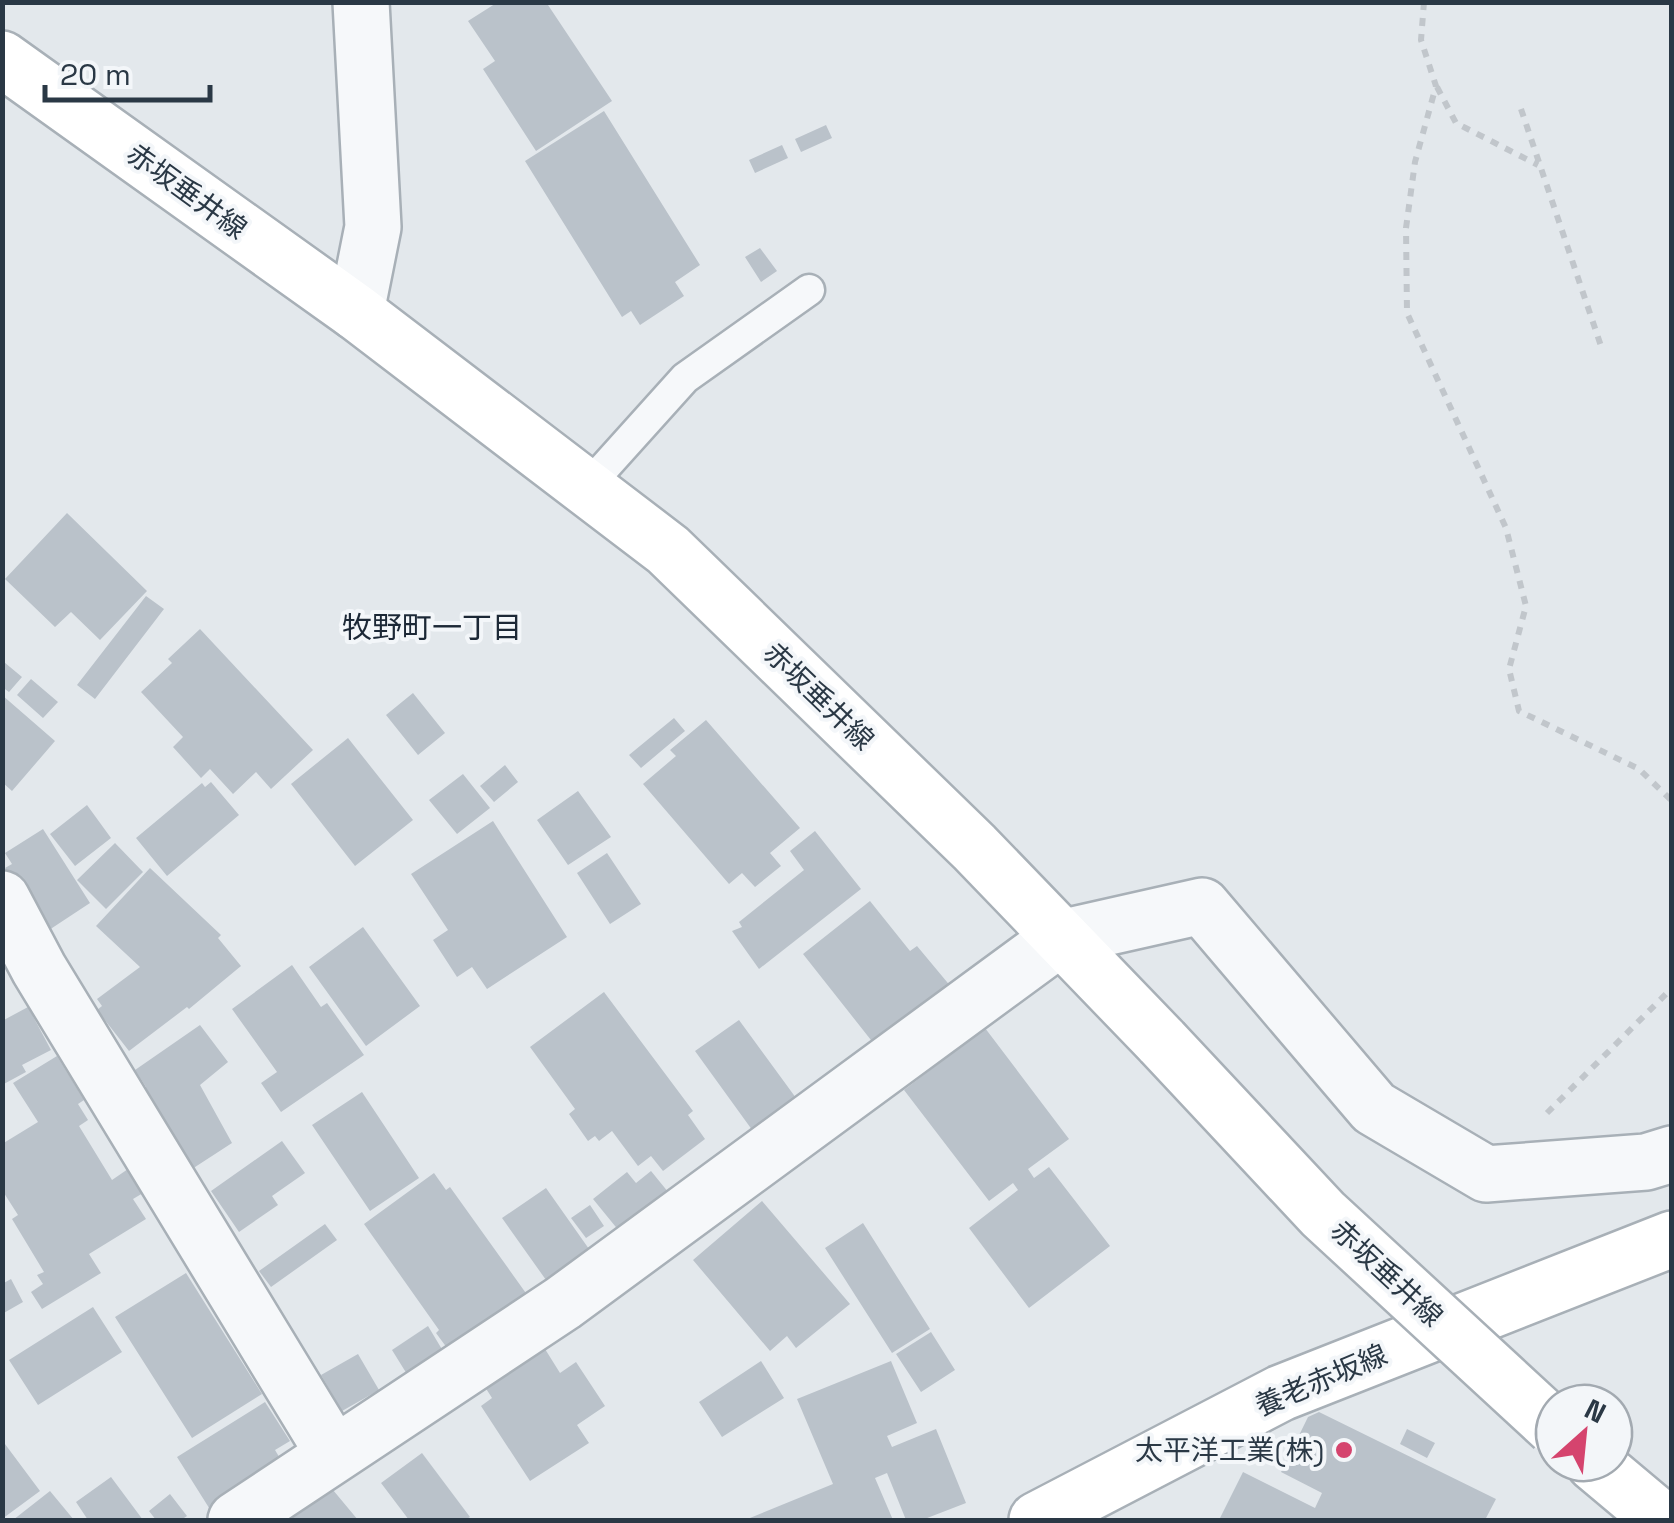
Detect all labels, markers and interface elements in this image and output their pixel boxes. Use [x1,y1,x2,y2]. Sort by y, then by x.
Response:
scale bar [45,40,210,102]
text: 20 m [60,55,131,94]
street label: 赤坂垂井線 [120,135,254,247]
district label: 牧野町一丁目 [342,608,522,647]
street label: 赤坂垂井線 [756,634,882,758]
street label: 赤坂垂井線 [1324,1212,1450,1334]
street label: 養老赤坂線 [1250,1336,1392,1424]
north arrow [1534,1383,1634,1483]
text: N [1579,1390,1612,1431]
place label: 太平洋工業(株) [1135,1432,1324,1468]
marker: 太平洋工業(株) [1333,1439,1355,1461]

